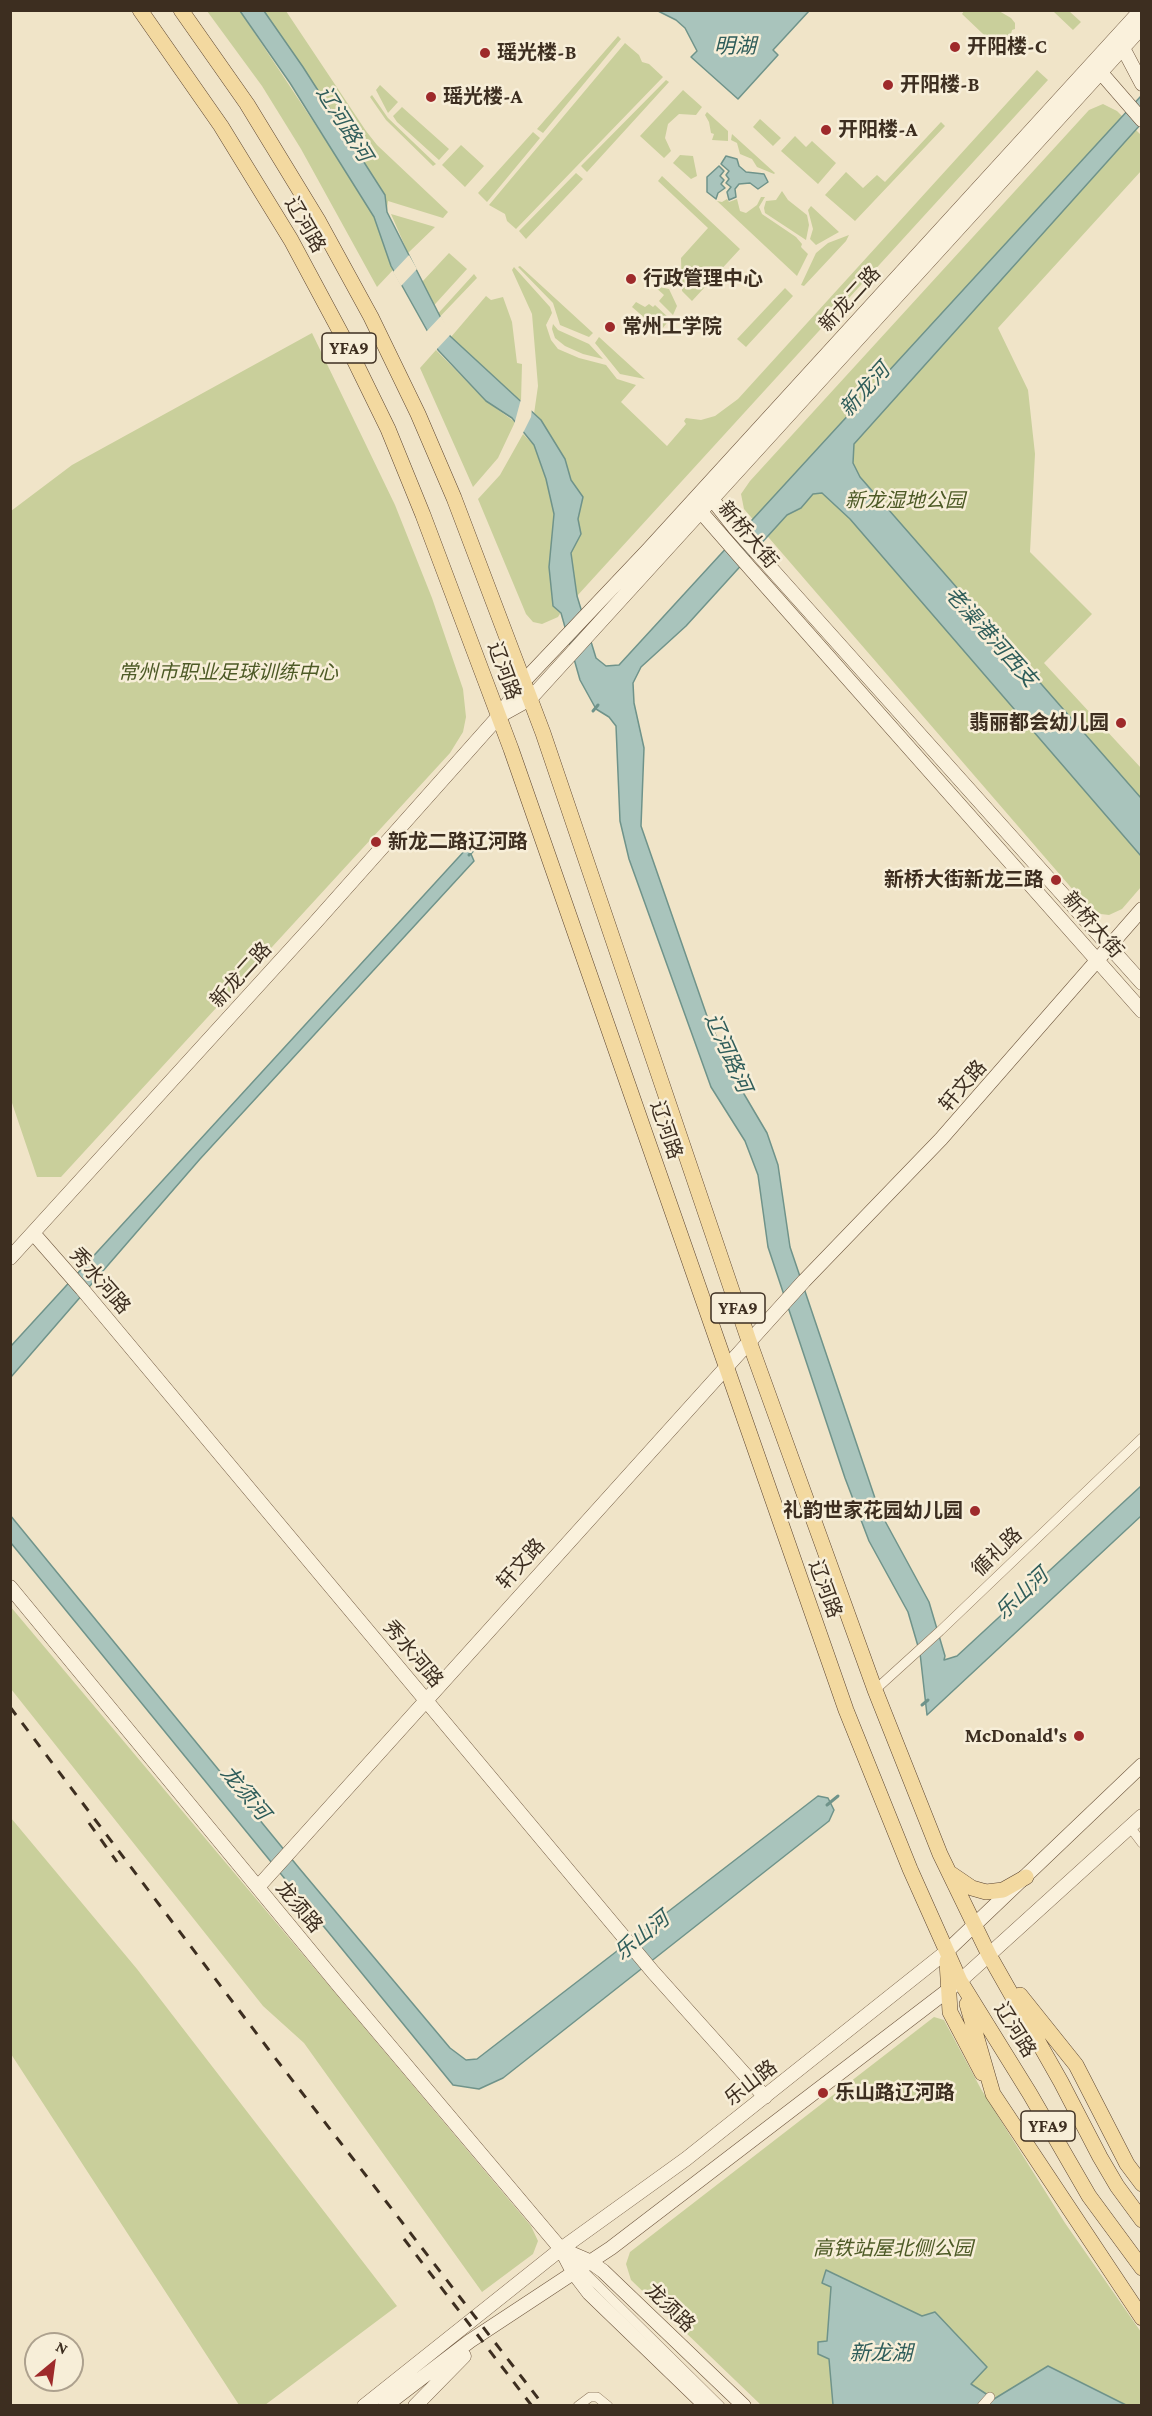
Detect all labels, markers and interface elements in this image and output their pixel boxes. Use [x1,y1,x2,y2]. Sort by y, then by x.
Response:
water label: 明湖 [714,34,756,60]
place label: 开阳楼-C [967,35,1047,59]
marker: 开阳楼-C [948,40,962,54]
place label: 瑶光楼-B [497,41,576,65]
marker: 瑶光楼-B [478,46,492,60]
place label: 开阳楼-B [900,73,979,97]
marker: 开阳楼-B [881,78,895,92]
water label: 辽河路河 [311,82,377,166]
place label: 瑶光楼-A [443,85,522,109]
marker: 瑶光楼-A [424,90,438,104]
place label: 开阳楼-A [838,118,917,142]
marker: 开阳楼-A [819,123,833,137]
street label: 辽河路 [280,193,330,257]
street label: 新龙二路 [814,261,886,337]
place label: 行政管理中心 [643,267,763,291]
marker: 行政管理中心 [624,272,638,286]
place label: 常州工学院 [622,315,722,339]
marker: 常州工学院 [603,320,617,334]
road number: YFA9 [322,333,376,363]
water label: 新龙河 [835,358,895,422]
park label: 新龙湿地公园 [845,489,965,513]
street label: 新桥大街 [713,497,783,573]
water label: 老澡港河西支 [939,582,1043,692]
street label: 辽河路 [482,639,526,703]
park label: 常州市职业足球训练中心 [118,661,338,685]
place label: 翡丽都会幼儿园 [969,711,1109,735]
marker: 翡丽都会幼儿园 [1114,716,1128,730]
place label: 新龙二路辽河路 [388,830,528,854]
marker: 新龙二路辽河路 [369,835,383,849]
place label: 新桥大街新龙三路 [884,868,1044,892]
marker: 新桥大街新龙三路 [1049,873,1063,887]
street label: 新桥大街 [1058,887,1128,963]
street label: 新龙二路 [205,937,277,1013]
water label: 辽河路河 [699,1010,757,1096]
street label: 轩文路 [934,1055,992,1117]
street label: 辽河路 [645,1098,687,1162]
street label: 秀水河路 [65,1243,135,1319]
road number: YFA9 [711,1293,765,1323]
place label: 礼韵世家花园幼儿园 [783,1499,963,1523]
marker: 礼韵世家花园幼儿园 [968,1504,982,1518]
street label: 循礼路 [967,1523,1027,1581]
street label: 轩文路 [492,1534,550,1594]
street label: 辽河路 [803,1557,847,1621]
water label: 乐山河 [990,1563,1054,1625]
street label: 秀水河路 [378,1616,448,1692]
place label: McDonald's [965,1724,1067,1748]
marker: McDonald's [1072,1729,1086,1743]
water label: 龙须河 [215,1761,275,1825]
street label: 龙须路 [271,1876,327,1938]
water label: 乐山河 [610,1906,674,1966]
street label: 辽河路 [989,1998,1041,2062]
street label: 乐山路 [720,2055,782,2111]
place label: 乐山路辽河路 [835,2081,955,2105]
marker: 乐山路辽河路 [816,2086,830,2100]
road number: YFA9 [1021,2111,1075,2141]
park label: 高铁站屋北侧公园 [813,2237,973,2261]
street label: 龙须路 [640,2279,700,2337]
north arrow [24,2332,84,2392]
text: N [53,2337,71,2358]
water label: 新龙湖 [850,2341,912,2367]

